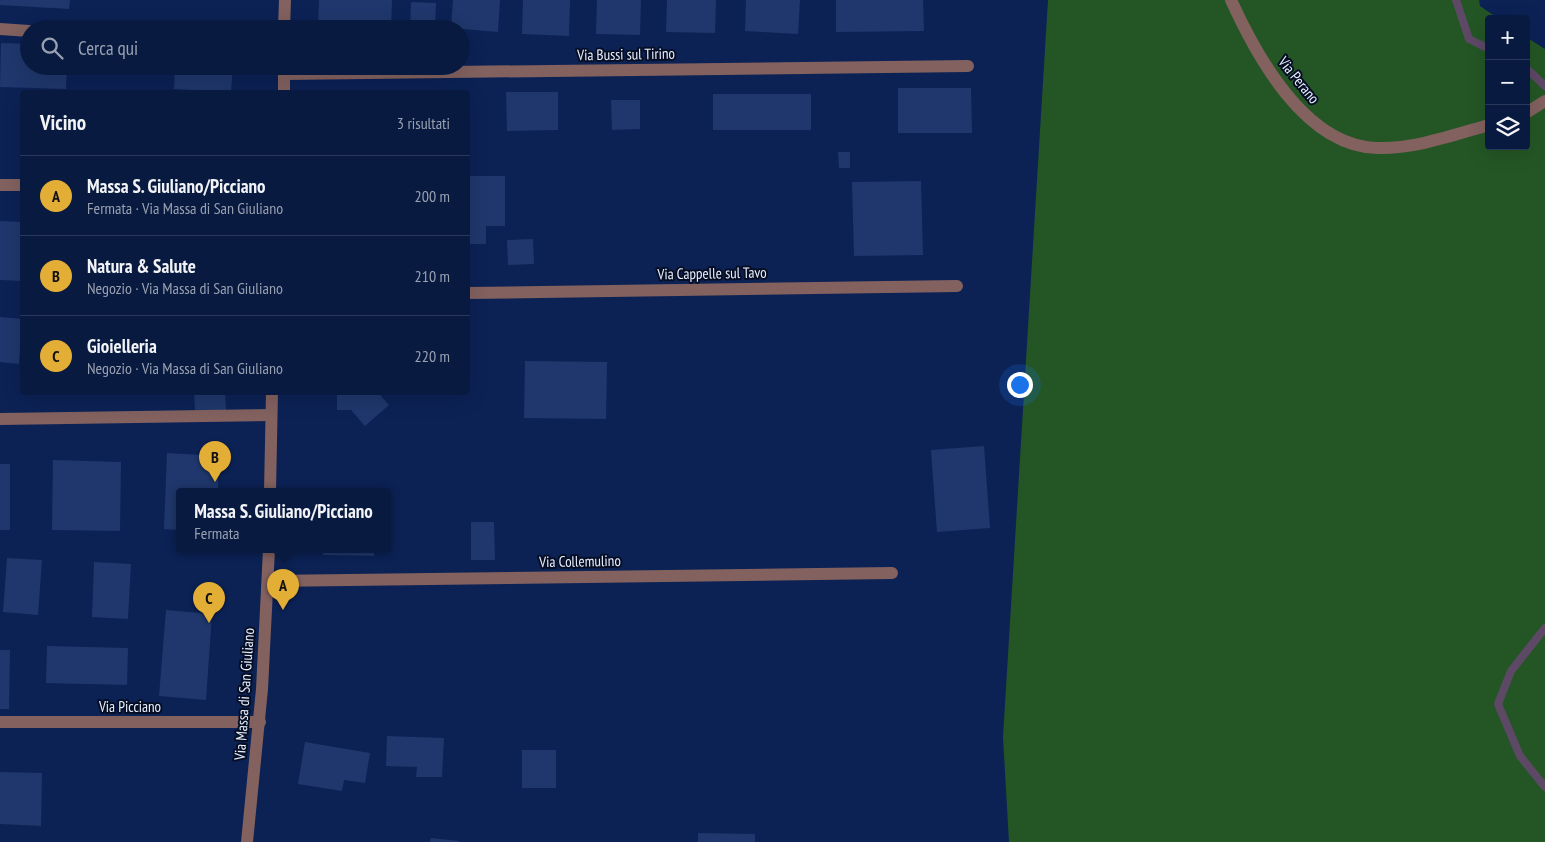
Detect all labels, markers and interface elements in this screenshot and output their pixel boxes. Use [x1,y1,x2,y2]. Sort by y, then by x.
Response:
map controls [1485,15,1530,150]
button: + [1485,15,1530,60]
search box [20,20,470,75]
icon: search [38,34,66,62]
text: Cerca qui [78,36,138,60]
street label: Via Bussi sul Tirino [576,44,675,64]
street label: Via Perano [1274,52,1324,107]
button: − [1485,60,1530,105]
button: layers [1485,105,1530,150]
text: Vicino [40,109,86,136]
text: 3 risultati [397,113,450,133]
text: Massa S. Giuliano/Picciano [87,174,266,198]
text: A [52,186,60,206]
text: 200 m [415,186,450,206]
text: Fermata · Via Massa di San Giuliano [87,198,283,218]
text: Natura & Salute [87,254,196,278]
street label: Via Cappelle sul Tavo [656,263,767,283]
text: B [52,266,60,286]
text: 210 m [415,266,450,286]
text: Negozio · Via Massa di San Giuliano [87,278,283,298]
text: Gioielleria [87,334,157,358]
text: C [52,346,60,366]
text: 220 m [415,346,450,366]
text: Negozio · Via Massa di San Giuliano [87,358,283,378]
your location [1007,372,1033,398]
pin: B [199,441,231,482]
popup [176,488,391,553]
text: Massa S. Giuliano/Picciano [194,499,373,523]
text: Fermata [194,523,239,543]
street label: Via Collemulino [538,551,621,571]
pin: A [267,569,299,610]
pin: C [193,582,225,623]
street label: Via Massa di San Giuliano [230,627,258,762]
street label: Via Picciano [98,697,161,716]

